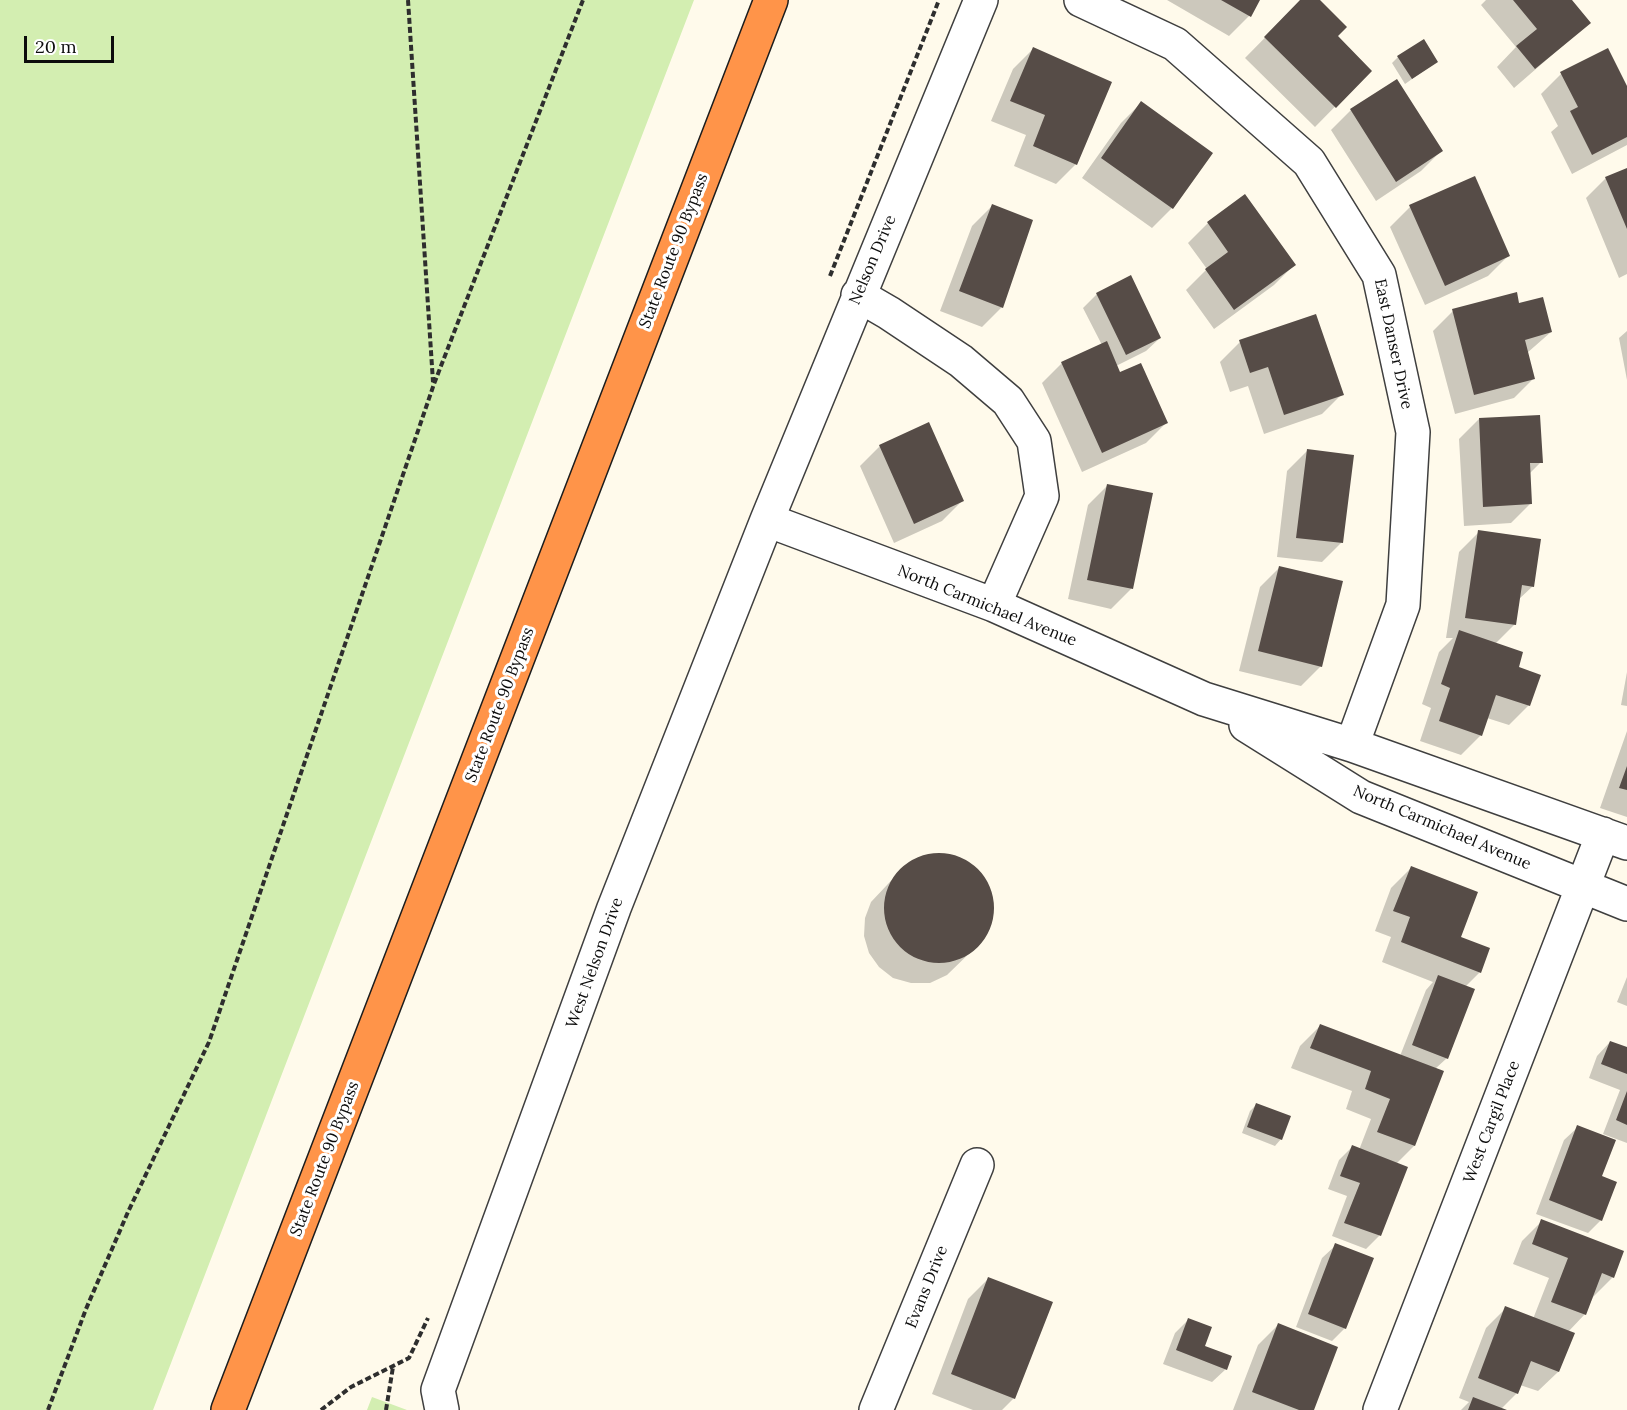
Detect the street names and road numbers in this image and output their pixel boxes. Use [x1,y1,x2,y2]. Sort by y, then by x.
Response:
street label: State Route 90 Bypass [636,171,712,331]
street label: Nelson Drive [845,212,901,308]
street label: East Danser Drive [1370,277,1416,411]
street label: North Carmichael Avenue [895,561,1079,651]
street label: State Route 90 Bypass [462,625,538,785]
street label: North Carmichael Avenue [1350,782,1534,874]
street label: West Nelson Drive [562,895,628,1031]
street label: West Cargil Place [1460,1058,1524,1186]
street label: State Route 90 Bypass [287,1079,363,1239]
street label: Evans Drive [902,1243,952,1331]

